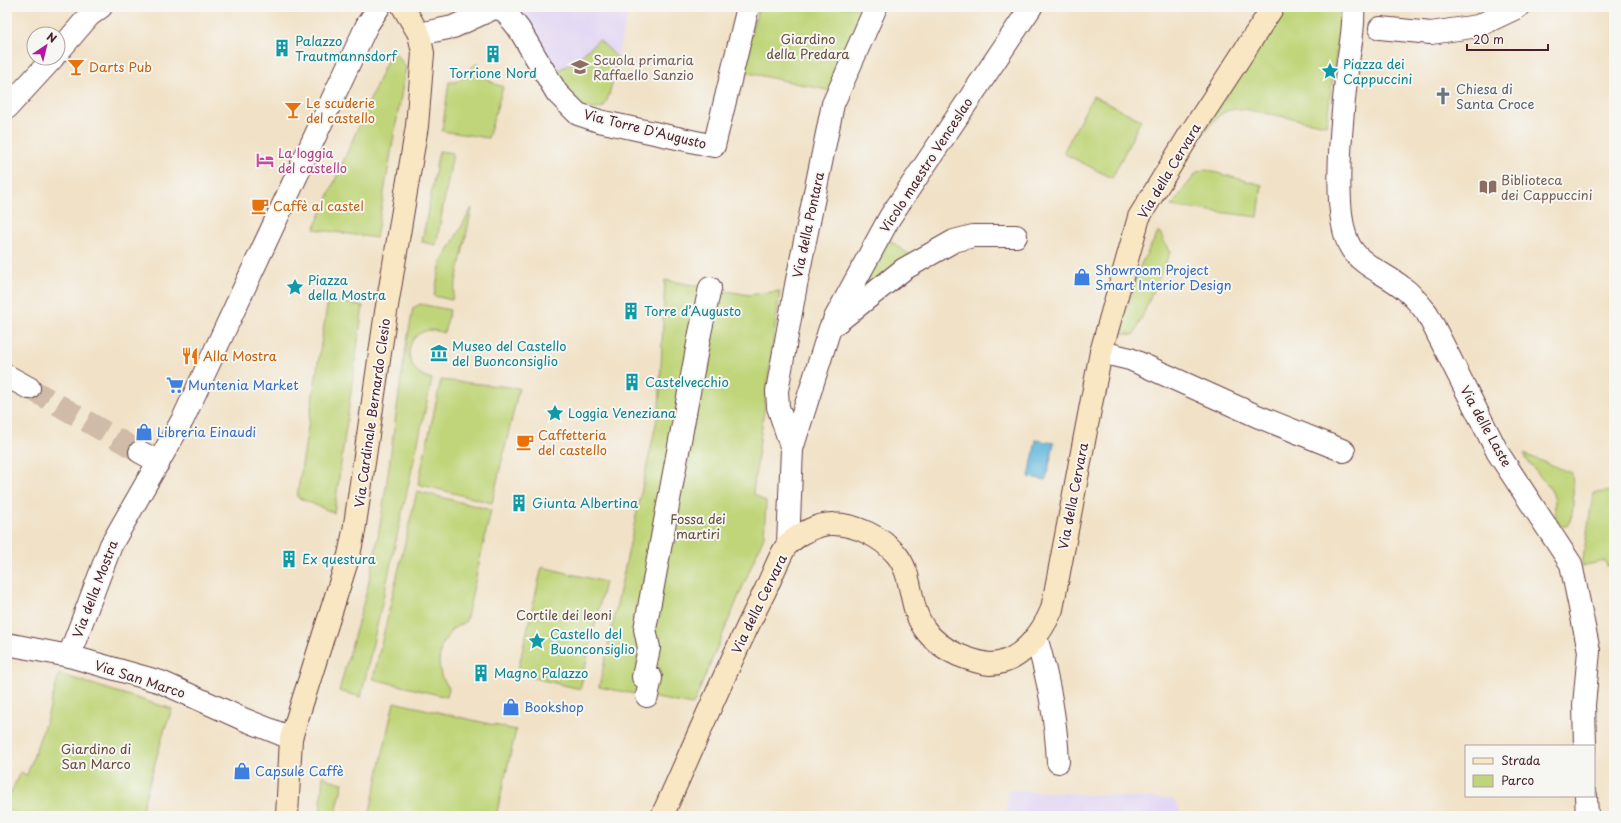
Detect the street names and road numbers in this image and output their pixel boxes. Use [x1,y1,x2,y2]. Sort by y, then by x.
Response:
street label: Vicolo maestro Venceslao [875,94,976,236]
street label: Via Torre D'Augusto [582,104,709,153]
street label: Via della Cervara [1133,119,1205,222]
street label: Via della Pontara [787,169,828,280]
street label: Via Cardinale Bernardo Clesio [349,317,394,509]
street label: Via delle Laste [1456,382,1517,470]
street label: Via della Cervara [1053,440,1092,551]
street label: Via della Mostra [67,537,122,640]
street label: Via della Cervara [726,550,791,657]
street label: Via San Marco [92,655,188,702]

